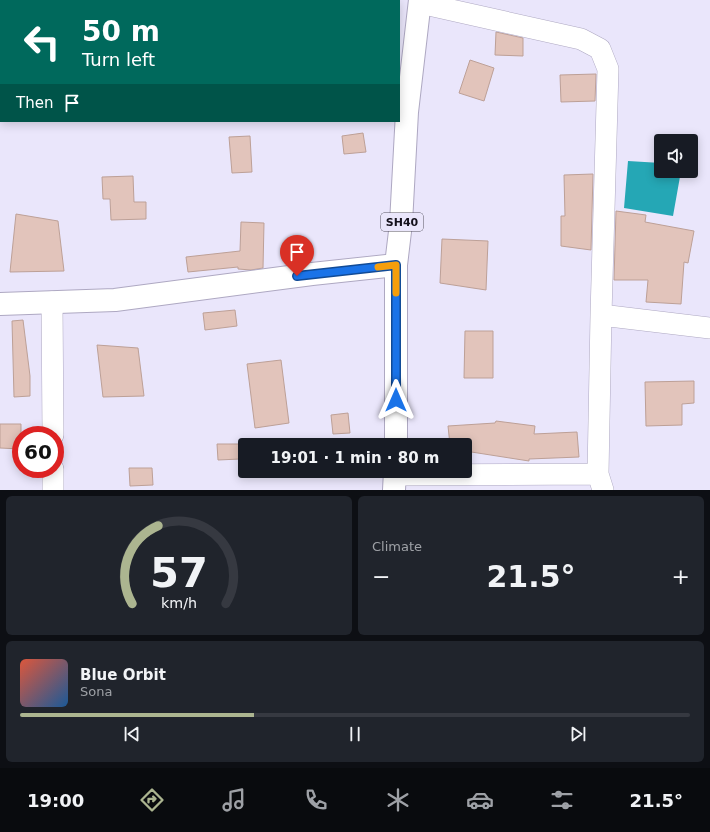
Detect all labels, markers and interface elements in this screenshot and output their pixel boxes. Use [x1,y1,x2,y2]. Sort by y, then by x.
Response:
text: 50 m [82,15,160,48]
icon: left [16,16,68,68]
text: Turn left [82,49,155,70]
icon: arrive [61,92,83,114]
text: Then [16,94,53,112]
map controls [654,134,698,178]
button: sound [654,134,698,178]
road number: SH40 [381,213,423,231]
pin [280,235,314,276]
icon: arrive [286,241,308,263]
position arrow [375,379,417,421]
speed limit sign: 60 [12,426,64,478]
text: 19:01 · 1 min · 80 m [271,449,439,467]
text: Climate [372,539,422,554]
text: 57 [150,547,208,596]
text: 21.5° [486,559,576,594]
text: − [372,564,390,589]
text: + [672,564,690,589]
text: km/h [161,594,197,610]
text: Blue Orbit [80,666,166,684]
text: Sona [80,684,112,699]
icon: previous [121,723,143,745]
icon: pause [344,723,366,745]
icon: next [567,723,589,745]
icon: directions [138,786,166,814]
icon: music [220,786,248,814]
icon: phone [302,786,330,814]
icon: climate [384,786,412,814]
icon: car [466,786,494,814]
icon: filters [548,786,576,814]
text: 19:00 [27,790,84,811]
text: 21.5° [630,790,683,811]

